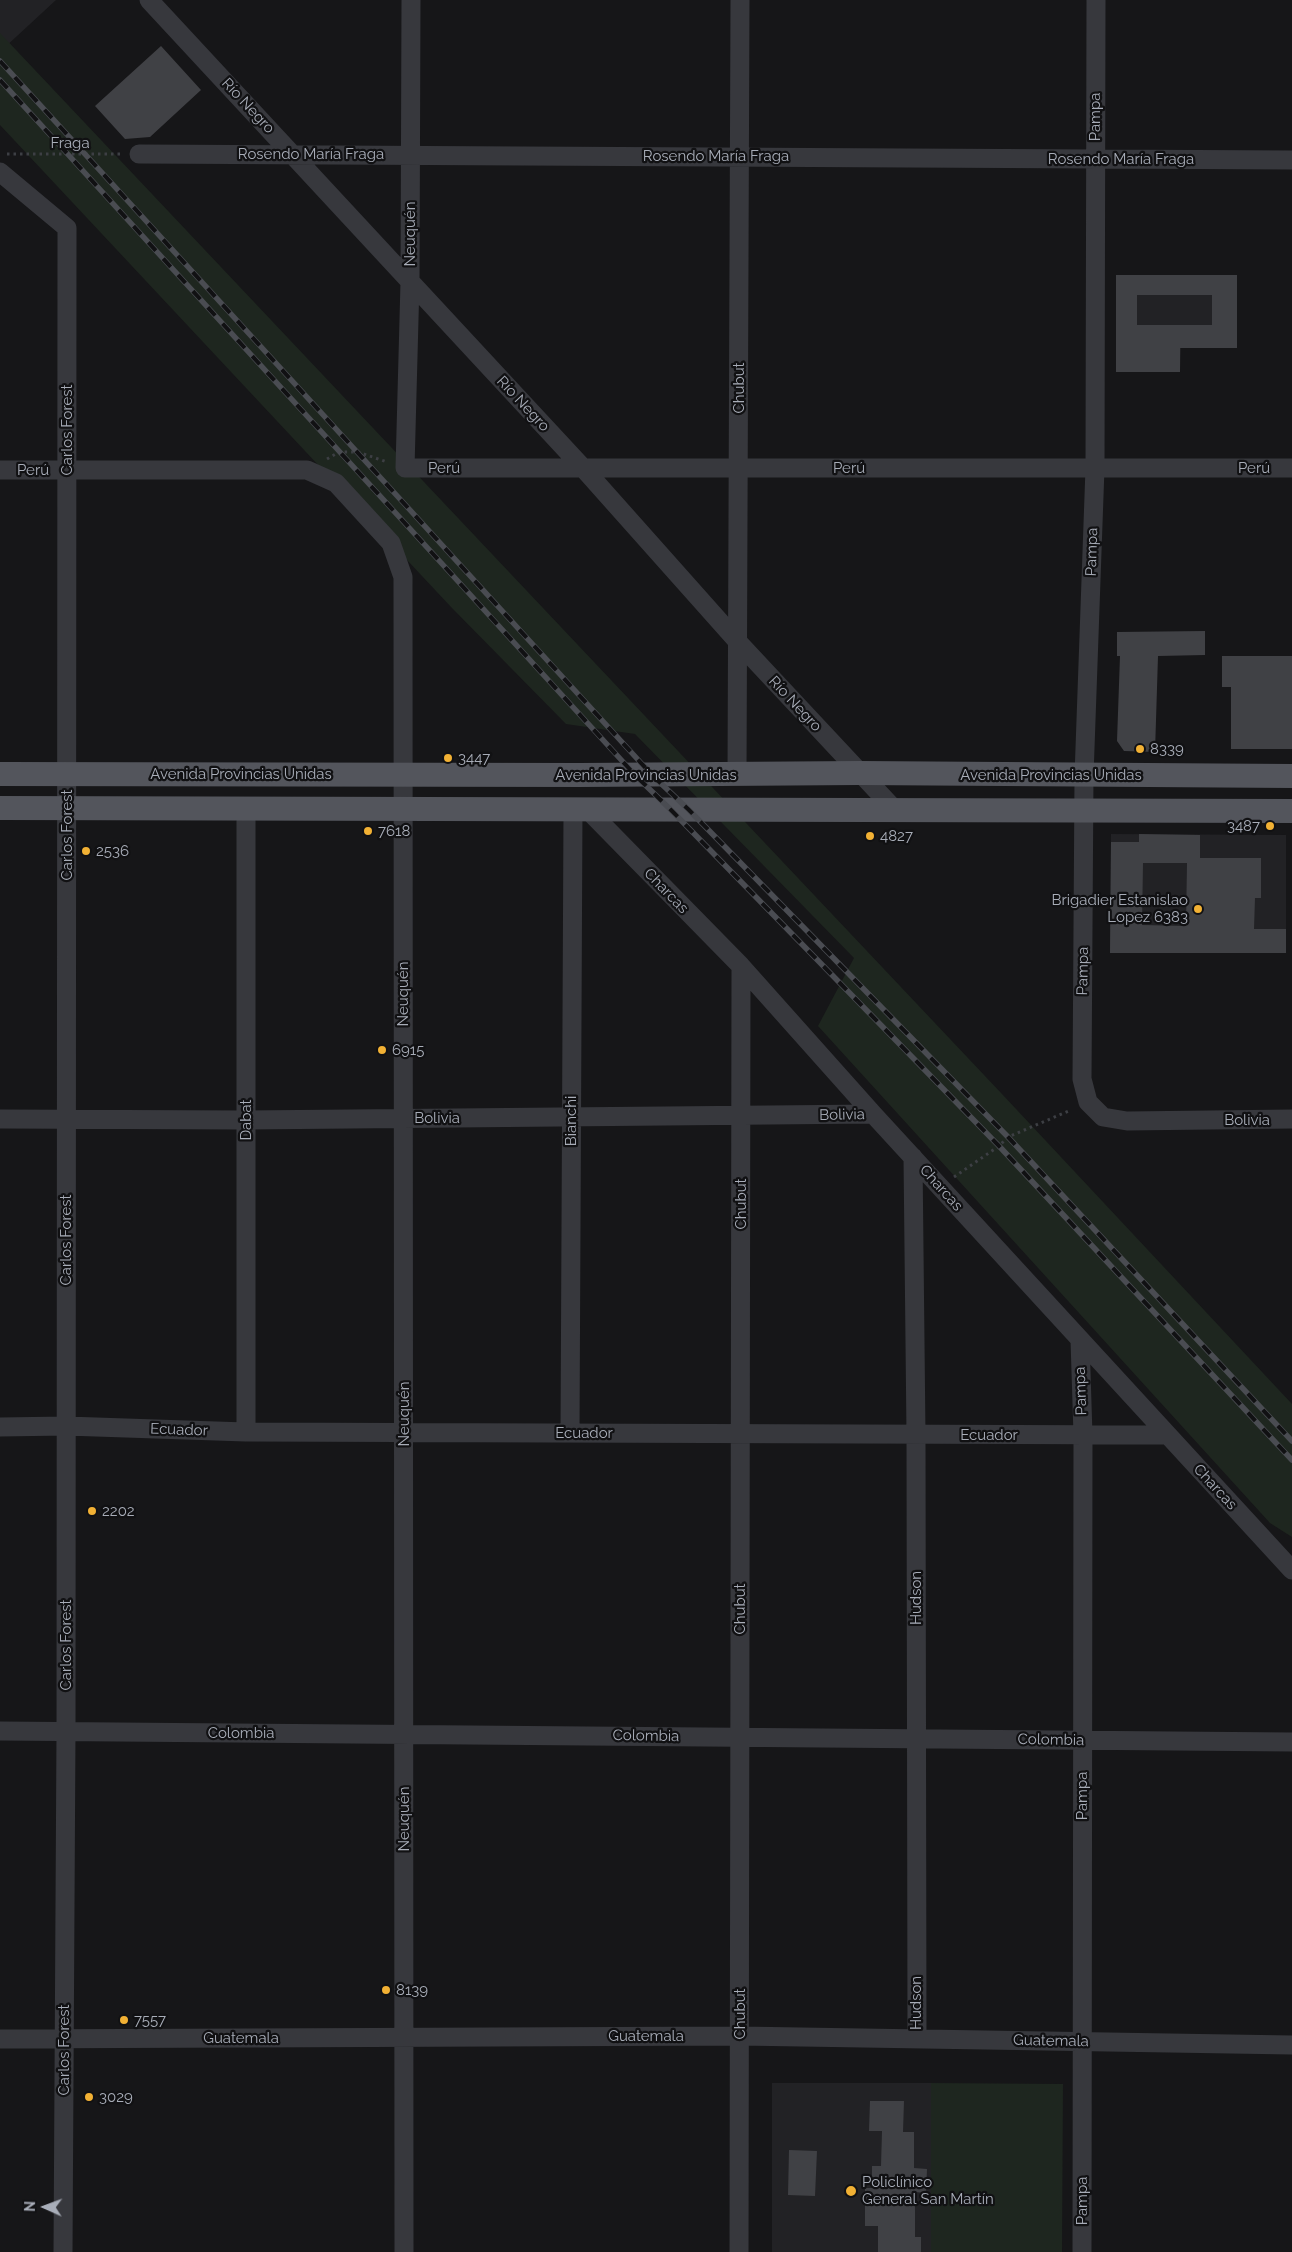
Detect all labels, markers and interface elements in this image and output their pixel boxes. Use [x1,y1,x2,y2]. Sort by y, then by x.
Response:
street label: Río Negro [218,75,278,137]
street label: Pampa [1086,93,1104,141]
street label: Fraga [50,134,90,152]
street label: Rosendo María Fraga [238,145,384,163]
street label: Rosendo María Fraga [643,147,789,165]
street label: Rosendo María Fraga [1048,150,1194,168]
street label: Neuquén [401,202,419,266]
street label: Chubut [730,362,748,414]
street label: Río Negro [493,373,553,435]
street label: Carlos Forest [58,384,76,476]
street label: Perú [428,459,460,477]
street label: Perú [833,459,865,477]
street label: Perú [1238,459,1270,477]
street label: Perú [17,461,49,479]
street label: Pampa [1082,527,1102,577]
street label: Río Negro [765,673,825,735]
place label: 8339 [1150,740,1184,758]
marker: 8339 [1134,743,1146,755]
place label: 3447 [458,749,490,767]
marker: 3447 [442,752,454,764]
street label: Avenida Provincias Unidas [150,765,332,783]
street label: Avenida Provincias Unidas [555,766,737,784]
street label: Avenida Provincias Unidas [960,766,1142,784]
street label: Carlos Forest [58,789,76,881]
place label: 3487 [1227,817,1260,835]
marker: 3487 [1264,820,1276,832]
place label: 7618 [378,822,410,840]
marker: 7618 [362,825,374,837]
place label: 4827 [880,827,913,845]
marker: 4827 [864,830,876,842]
place label: 2536 [96,842,129,860]
marker: 2536 [80,845,92,857]
street label: Charcas [640,865,692,917]
place label: Brigadier Estanislao Lopez 6383 [1052,891,1188,926]
marker: Brigadier Estanislao Lopez 6383 [1192,903,1204,915]
street label: Pampa [1074,947,1092,995]
street label: Neuquén [394,962,412,1026]
place label: 6915 [392,1041,424,1059]
marker: 6915 [376,1044,388,1056]
street label: Bianchi [562,1096,580,1146]
street label: Dabat [237,1099,255,1141]
street label: Bolivia [819,1106,865,1124]
street label: Bolivia [414,1109,460,1127]
street label: Bolivia [1224,1111,1270,1129]
street label: Charcas [916,1161,966,1215]
street label: Chubut [732,1178,750,1230]
street label: Carlos Forest [57,1194,75,1286]
street label: Pampa [1071,1366,1091,1416]
street label: Neuquén [395,1382,413,1446]
street label: Ecuador [150,1420,208,1440]
street label: Ecuador [555,1424,613,1442]
street label: Ecuador [960,1426,1018,1444]
street label: Charcas [1189,1460,1241,1514]
place label: 2202 [102,1502,135,1520]
marker: 2202 [86,1505,98,1517]
street label: Hudson [907,1571,925,1625]
street label: Chubut [731,1583,749,1635]
street label: Carlos Forest [57,1599,75,1691]
street label: Colombia [208,1724,274,1742]
street label: Colombia [612,1726,680,1746]
street label: Colombia [1017,1730,1085,1750]
street label: Pampa [1073,1772,1091,1820]
street label: Neuquén [395,1787,413,1851]
street label: Hudson [907,1976,925,2030]
place label: 8139 [396,1981,428,1999]
marker: 8139 [380,1984,392,1996]
street label: Chubut [731,1988,749,2040]
street label: Carlos Forest [55,2004,73,2096]
place label: 7557 [134,2011,166,2029]
marker: 7557 [118,2014,130,2026]
street label: Guatemala [608,2027,684,2045]
street label: Guatemala [203,2029,279,2047]
street label: Guatemala [1013,2031,1089,2051]
place label: 3029 [99,2088,133,2106]
marker: 3029 [83,2091,95,2103]
place label: Policlínico General San Martín [862,2173,994,2208]
street label: Pampa [1073,2177,1091,2225]
north arrow [20,2182,70,2232]
marker: Policlínico General San Martín [844,2184,858,2198]
text: N [22,2201,38,2212]

